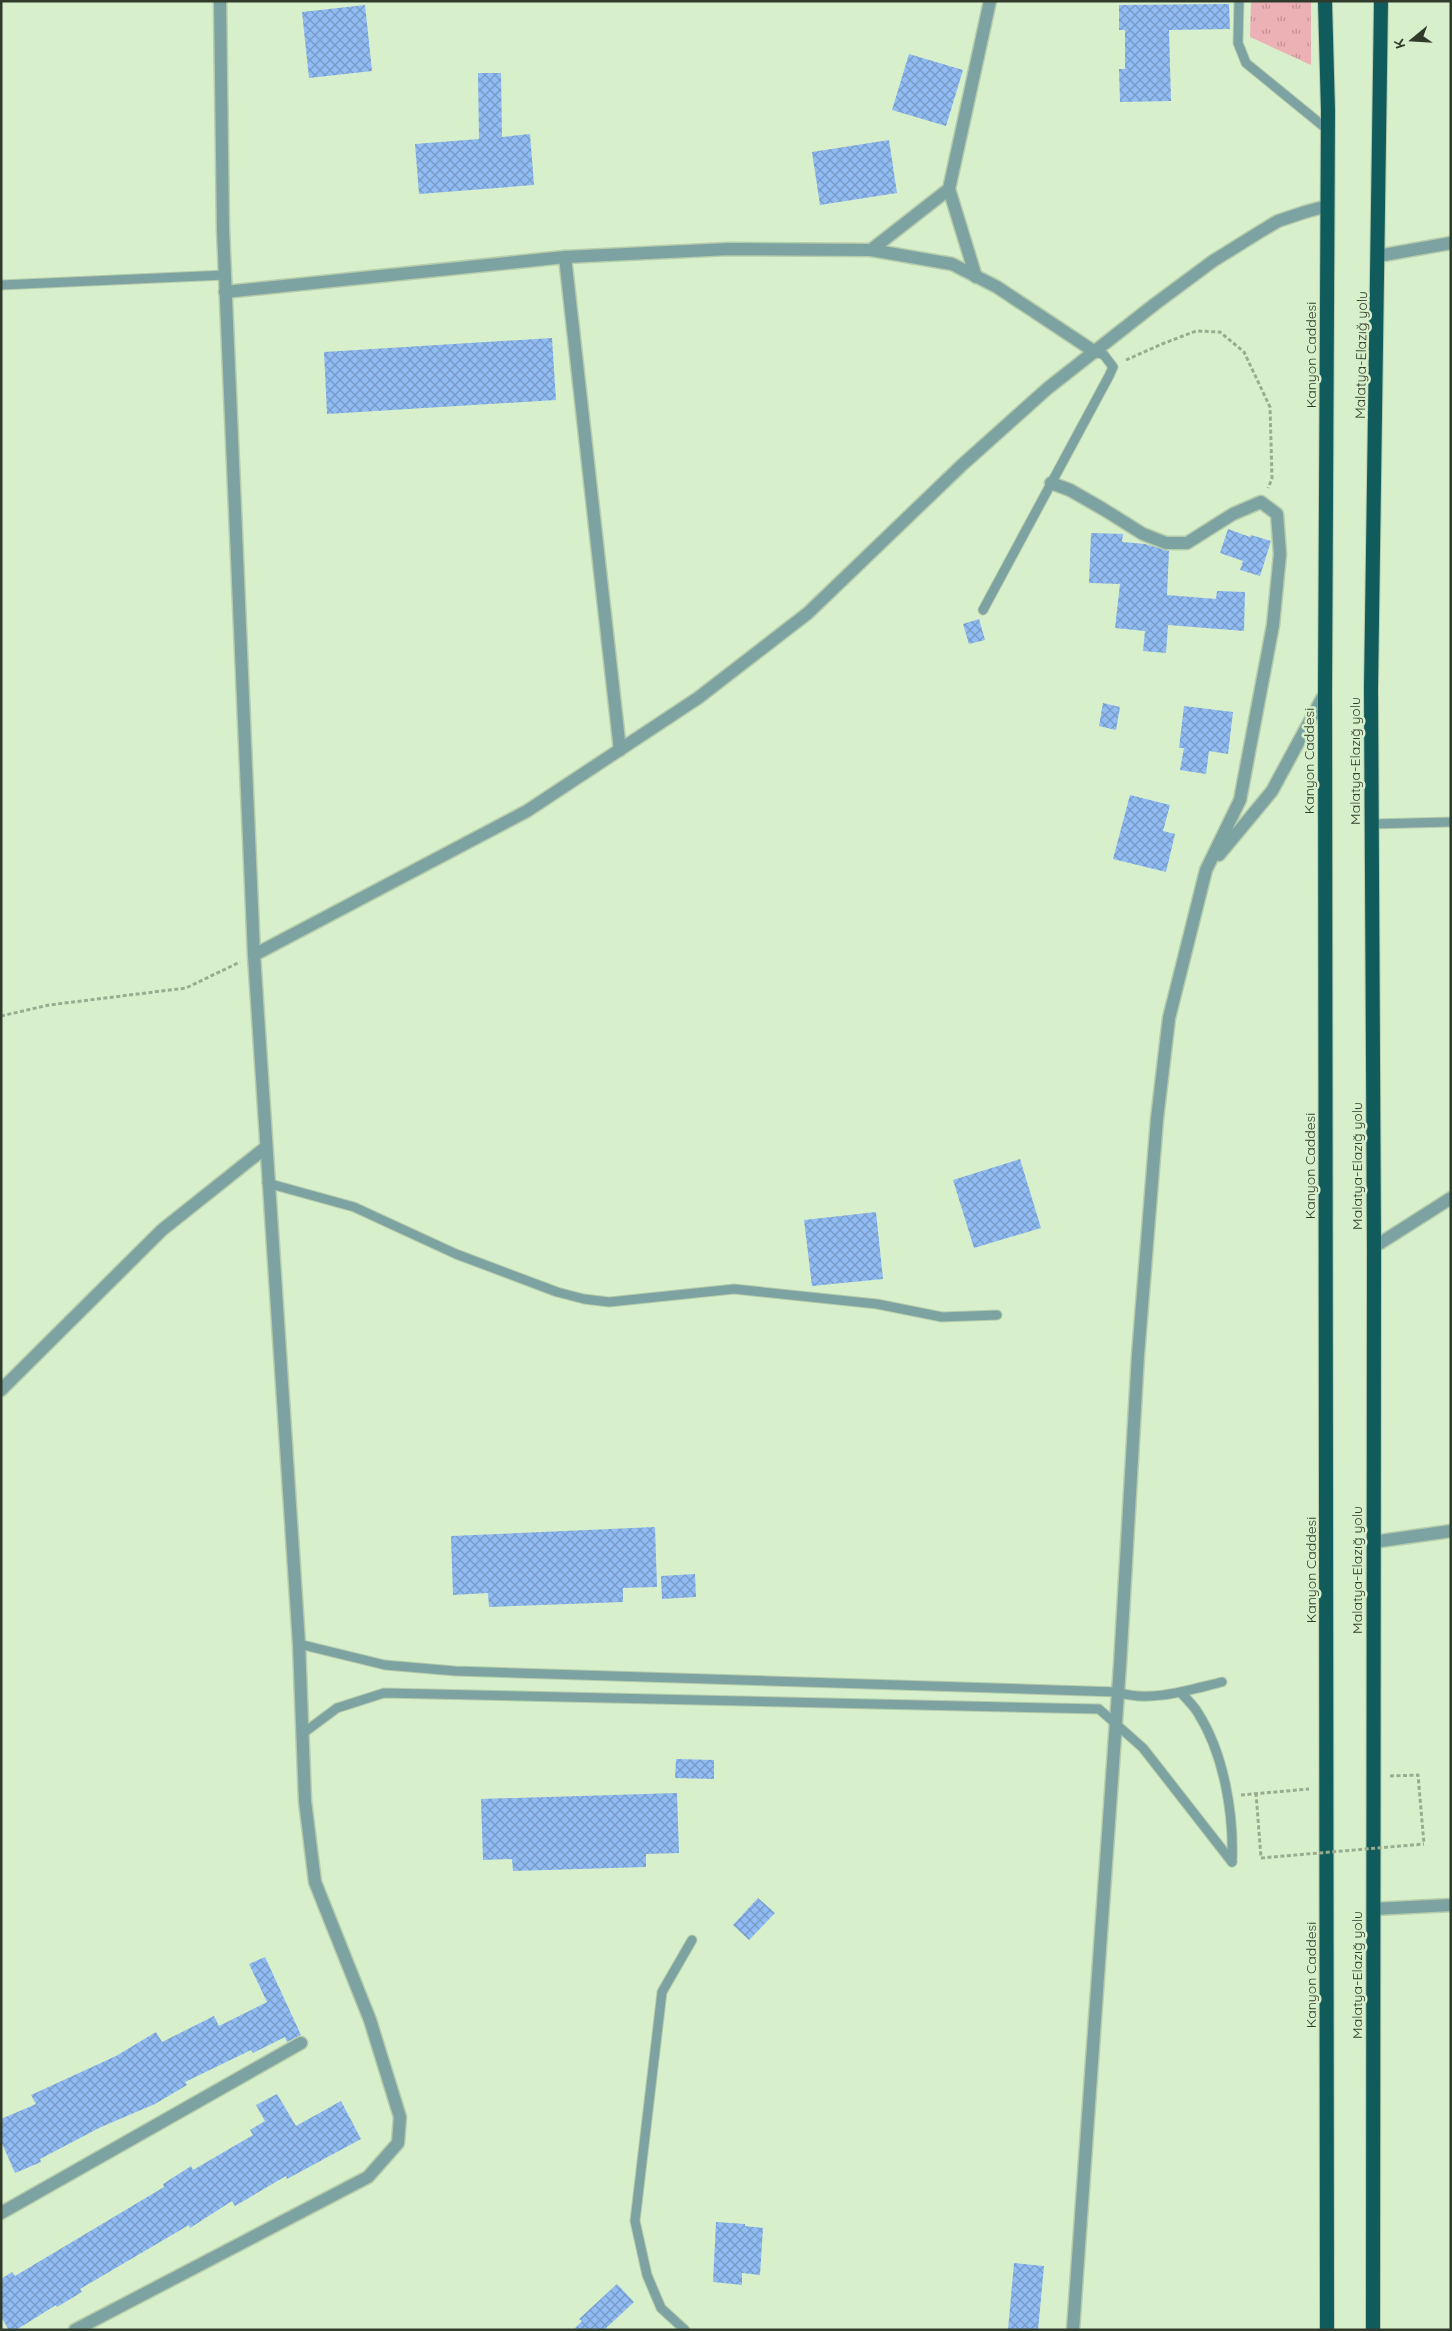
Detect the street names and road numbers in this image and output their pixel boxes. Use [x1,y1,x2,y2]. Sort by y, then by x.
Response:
street label: Malatya-Elazığ yolu [1351,291,1371,419]
street label: Kanyon Caddesi [1302,302,1320,408]
street label: Malatya-Elazığ yolu [1346,697,1364,825]
street label: Kanyon Caddesi [1300,708,1318,814]
street label: Malatya-Elazığ yolu [1348,1102,1366,1230]
street label: Kanyon Caddesi [1301,1113,1319,1219]
street label: Malatya-Elazığ yolu [1348,1506,1366,1634]
street label: Kanyon Caddesi [1302,1517,1320,1623]
street label: Malatya-Elazığ yolu [1348,1911,1366,2039]
street label: Kanyon Caddesi [1302,1922,1320,2028]

